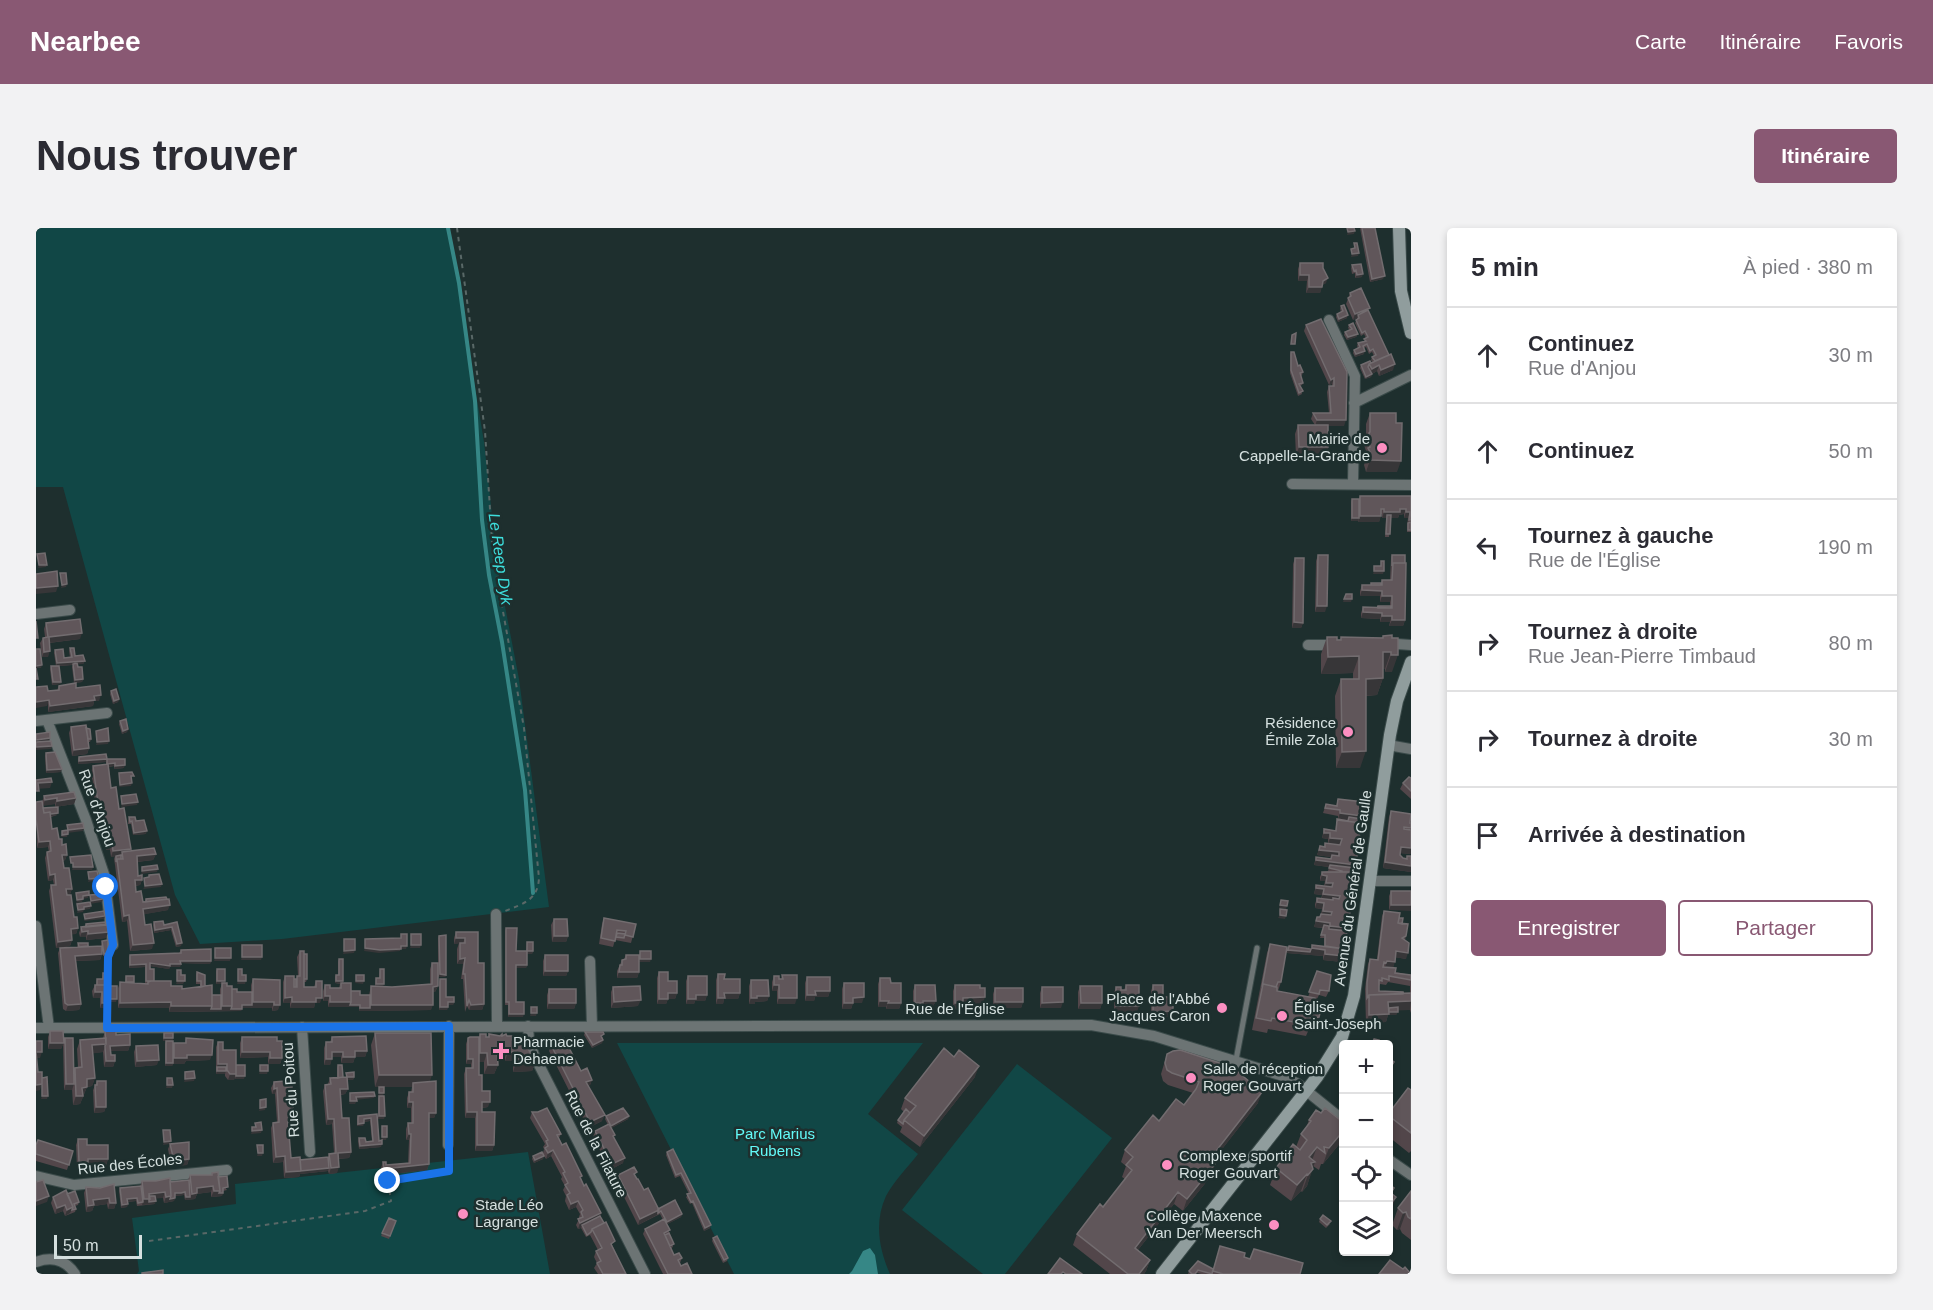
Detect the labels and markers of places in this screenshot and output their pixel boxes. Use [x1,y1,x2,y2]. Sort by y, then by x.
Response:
place label: Mairie de Cappelle-la-Grande [1239,430,1370,464]
marker: Mairie de Cappelle-la-Grande [1375,441,1389,455]
place label: Résidence Émile Zola [1265,714,1337,748]
marker: Résidence Émile Zola [1341,725,1355,739]
place label: Place de l'Abbé Jacques Caron [1106,990,1210,1024]
place label: Église Saint-Joseph [1294,998,1382,1032]
marker: Place de l'Abbé Jacques Caron [1215,1001,1229,1015]
marker: Église Saint-Joseph [1275,1009,1289,1023]
place label: Pharmacie Dehaene [513,1033,585,1067]
marker: Pharmacie Dehaene [494,1044,508,1058]
place label: Salle de réception Roger Gouvart [1203,1060,1323,1094]
marker: Salle de réception Roger Gouvart [1184,1071,1198,1085]
place label: Complexe sportif Roger Gouvart [1179,1147,1292,1181]
marker: Complexe sportif Roger Gouvart [1160,1158,1174,1172]
place label: Stade Léo Lagrange [475,1196,543,1230]
marker: Stade Léo Lagrange [456,1207,470,1221]
place label: Collège Maxence Van Der Meersch [1146,1207,1262,1241]
marker: Collège Maxence Van Der Meersch [1267,1218,1281,1232]

